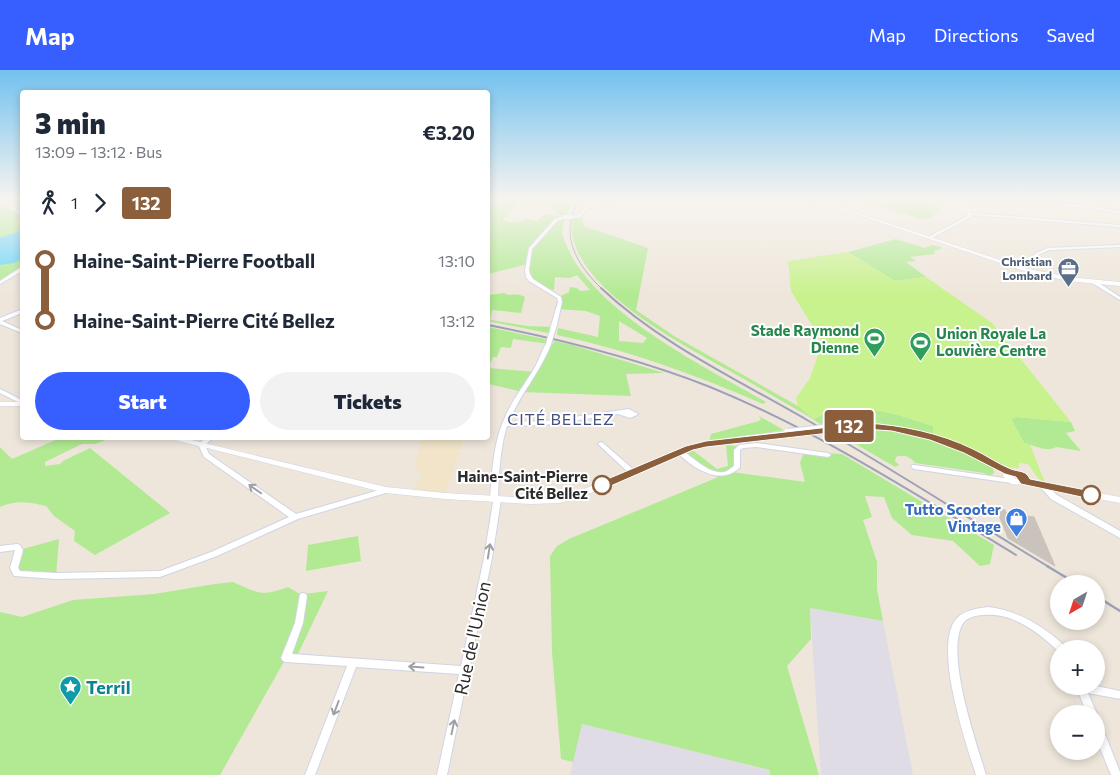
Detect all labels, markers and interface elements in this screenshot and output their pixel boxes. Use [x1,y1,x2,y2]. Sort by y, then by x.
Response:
text: Map [25,21,75,50]
text: Map [869,24,906,46]
text: Directions [934,24,1018,46]
text: Saved [1046,24,1095,46]
text: 3 min [35,106,106,140]
text: €3.20 [422,121,475,144]
text: 13:09 – 13:12 · Bus [35,142,162,161]
icon: walk [35,189,63,217]
icon: forward [86,189,114,217]
text: 132 [132,192,161,214]
text: 1 [71,193,78,212]
text: Haine-Saint-Pierre Football [73,249,315,272]
text: 13:10 [438,251,475,270]
place label: Christian Lombard [1001,254,1052,282]
office icon: Christian Lombard [1056,256,1080,287]
text: Haine-Saint-Pierre Cité Bellez [73,309,335,332]
text: 13:12 [440,311,475,330]
place label: Stade Raymond Dienne [751,321,859,356]
place label: Union Royale La Louvière Centre [936,324,1046,359]
sports icon: Stade Raymond Dienne [863,327,887,358]
sports icon: Union Royale La Louvière Centre [908,330,932,361]
button: Start [35,372,250,430]
button: Tickets [260,372,475,430]
district label: CITÉ BELLEZ [507,409,615,428]
line badge: 132 [820,410,878,442]
text: 132 [835,415,863,437]
place label: Haine-Saint-Pierre Cité Bellez [457,467,588,502]
marker: Haine-Saint-Pierre Cité Bellez [592,475,612,495]
one-way arrow [248,484,262,494]
unlabelled marker [1081,485,1101,505]
place label: Tutto Scooter Vintage [905,500,1001,535]
shop icon: Tutto Scooter Vintage [1005,506,1029,537]
one-way arrow [485,544,495,560]
north arrow [1050,575,1105,630]
map controls [1050,575,1105,760]
street label: Rue de l'Union [449,579,495,697]
button: + [1050,640,1105,695]
one-way arrow [409,662,425,671]
place icon: Terril [58,675,82,706]
place label: Terril [86,676,131,698]
one-way arrow [331,700,340,715]
button: − [1050,705,1105,760]
one-way arrow [448,720,458,736]

